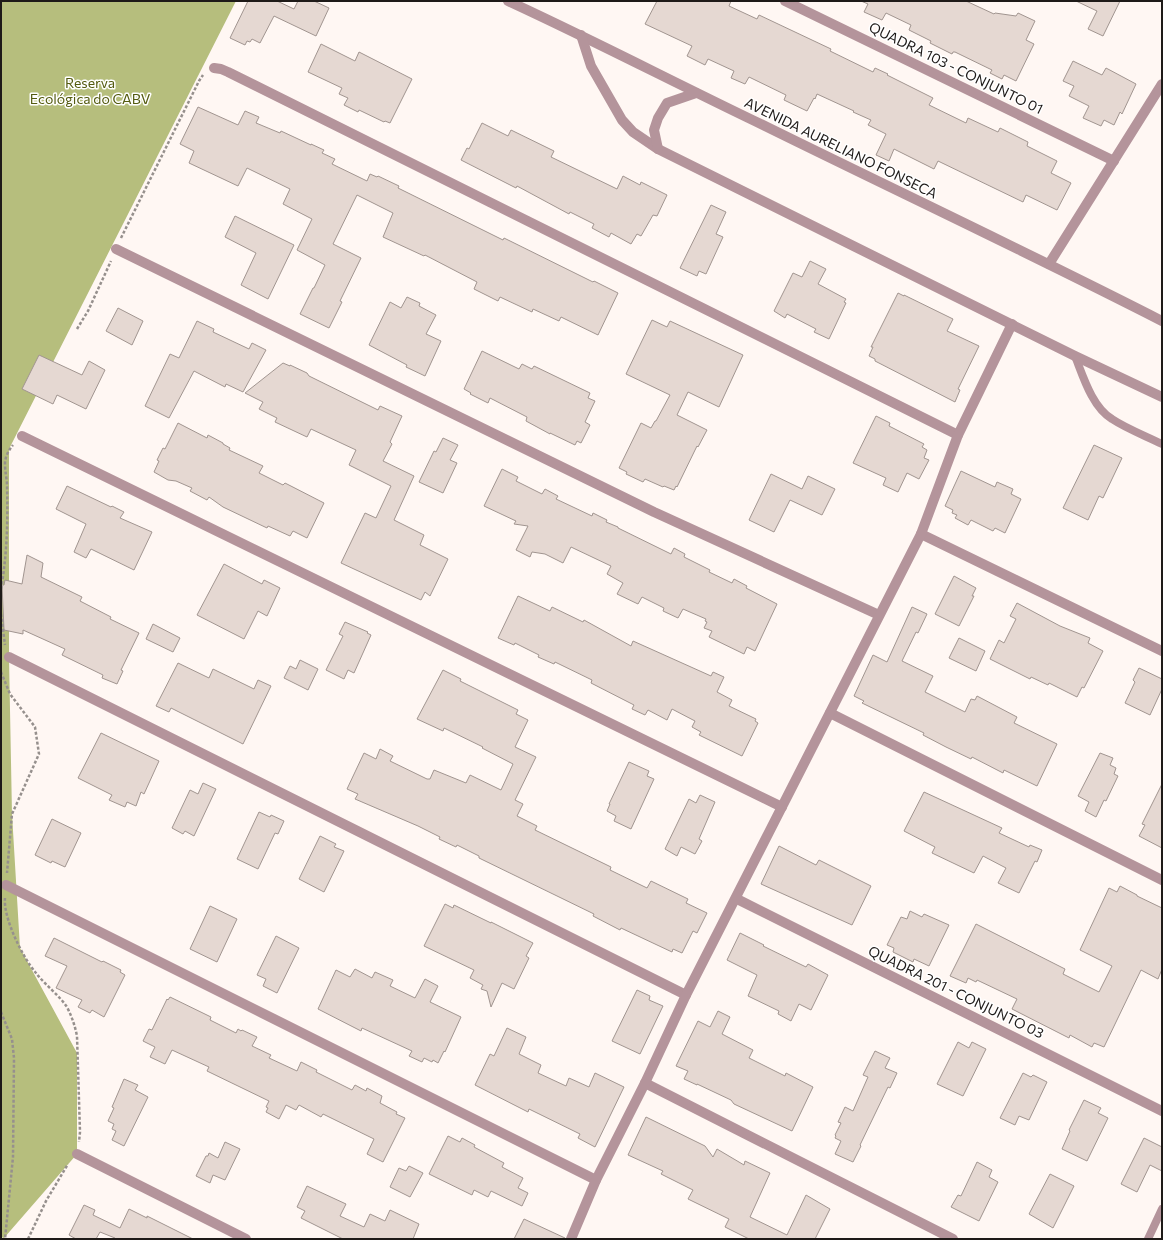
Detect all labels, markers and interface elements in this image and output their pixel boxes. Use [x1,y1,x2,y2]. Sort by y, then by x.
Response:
street label: QUADRA 103 - CONJUNTO 01 [866,18,1046,117]
park label: Reserva Ecológica do CABV [30,74,151,107]
street label: AVENIDA AURELIANO FONSECA [742,93,941,202]
street label: QUADRA 201 - CONJUNTO 03 [866,942,1047,1042]

